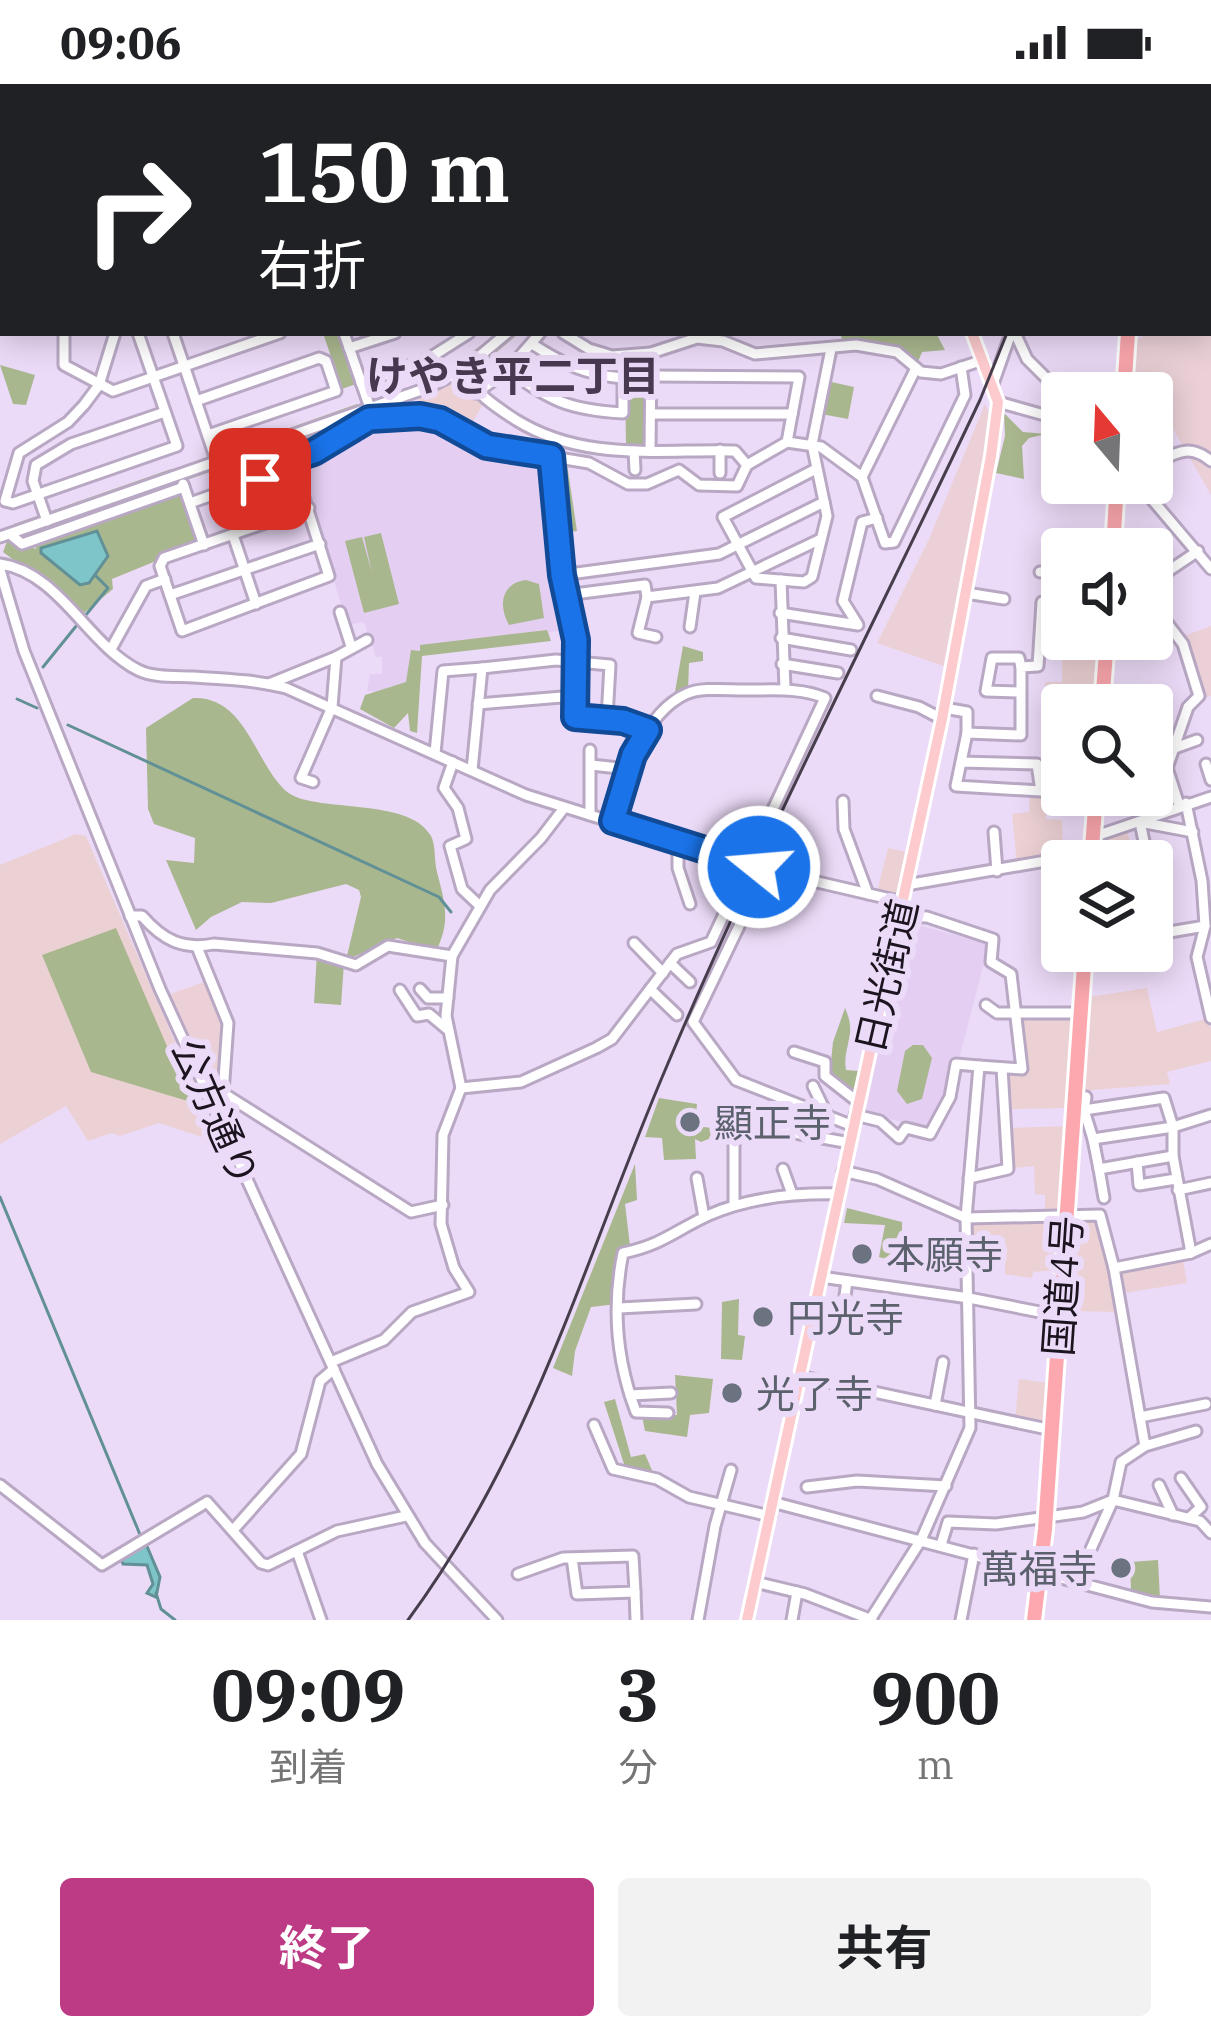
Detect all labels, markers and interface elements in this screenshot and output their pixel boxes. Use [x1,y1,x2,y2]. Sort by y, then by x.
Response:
text: 09:06 [60,13,182,71]
text: 150 m [258,116,510,225]
icon: right [60,132,216,288]
text: 右折 [258,230,366,300]
district label: けやき平二丁目 [366,348,660,403]
north arrow [1041,372,1173,504]
map controls [1041,372,1173,972]
pin [209,428,311,530]
icon: arrive [227,446,293,512]
button: sound [1041,528,1173,660]
button: search [1041,684,1173,816]
position arrow [696,804,822,930]
button: layers [1041,840,1173,972]
street label: 日光街道 [844,894,928,1058]
street label: 公方通り [161,1030,271,1194]
place label: 顯正寺 [714,1097,831,1148]
marker: 顯正寺 [677,1109,703,1135]
street label: 国道4号 [1032,1214,1092,1358]
place label: 本願寺 [886,1229,1003,1280]
marker: 本願寺 [849,1241,875,1267]
place label: 円光寺 [787,1292,904,1343]
marker: 円光寺 [750,1304,776,1330]
place label: 光了寺 [756,1368,873,1419]
marker: 光了寺 [719,1380,745,1406]
place label: 萬福寺 [980,1543,1097,1594]
marker: 萬福寺 [1108,1555,1134,1581]
text: 09:09 [211,1647,406,1741]
text: 3 [616,1647,660,1741]
text: 900 [871,1650,1000,1744]
text: m [917,1739,954,1790]
text: 到着 [269,1741,347,1792]
text: 分 [619,1741,658,1792]
button: 終了 [60,1878,594,2016]
button: 共有 [618,1878,1151,2016]

